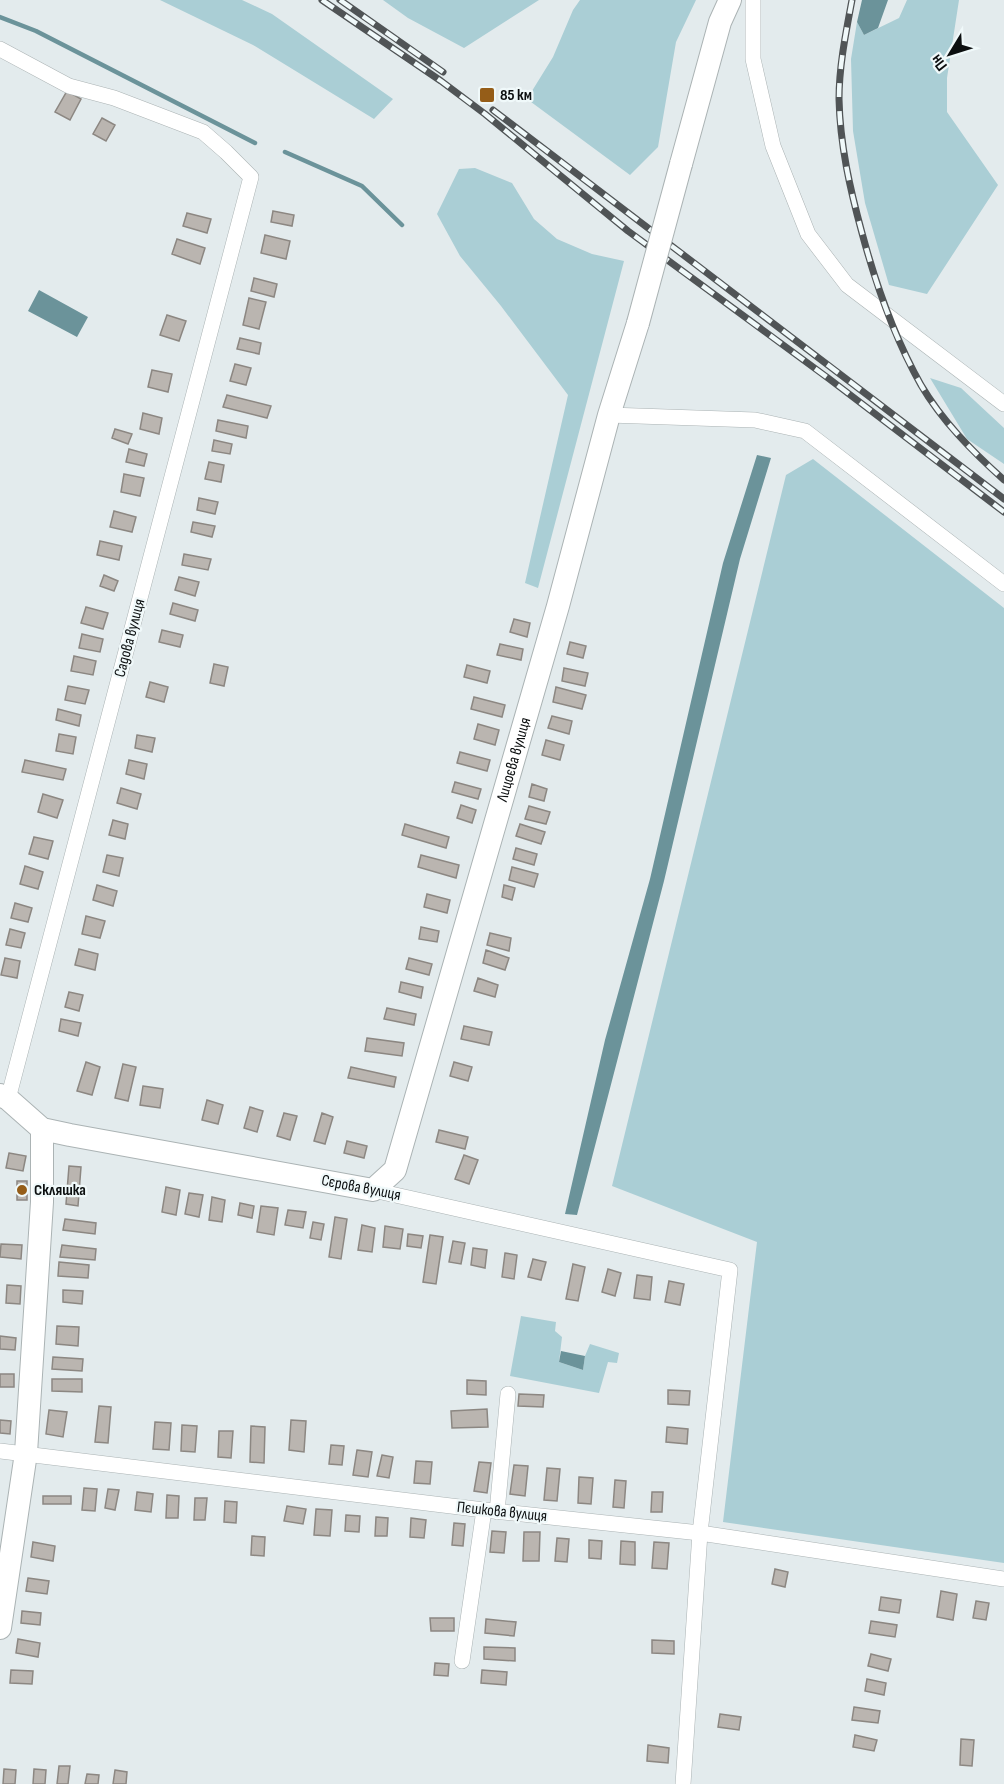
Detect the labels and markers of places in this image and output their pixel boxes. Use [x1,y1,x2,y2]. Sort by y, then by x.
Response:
marker: 85 км [478,86,496,104]
place label: 85 км [500,86,532,105]
place label: Скляшка [34,1181,86,1200]
marker: Скляшка [15,1183,29,1197]

